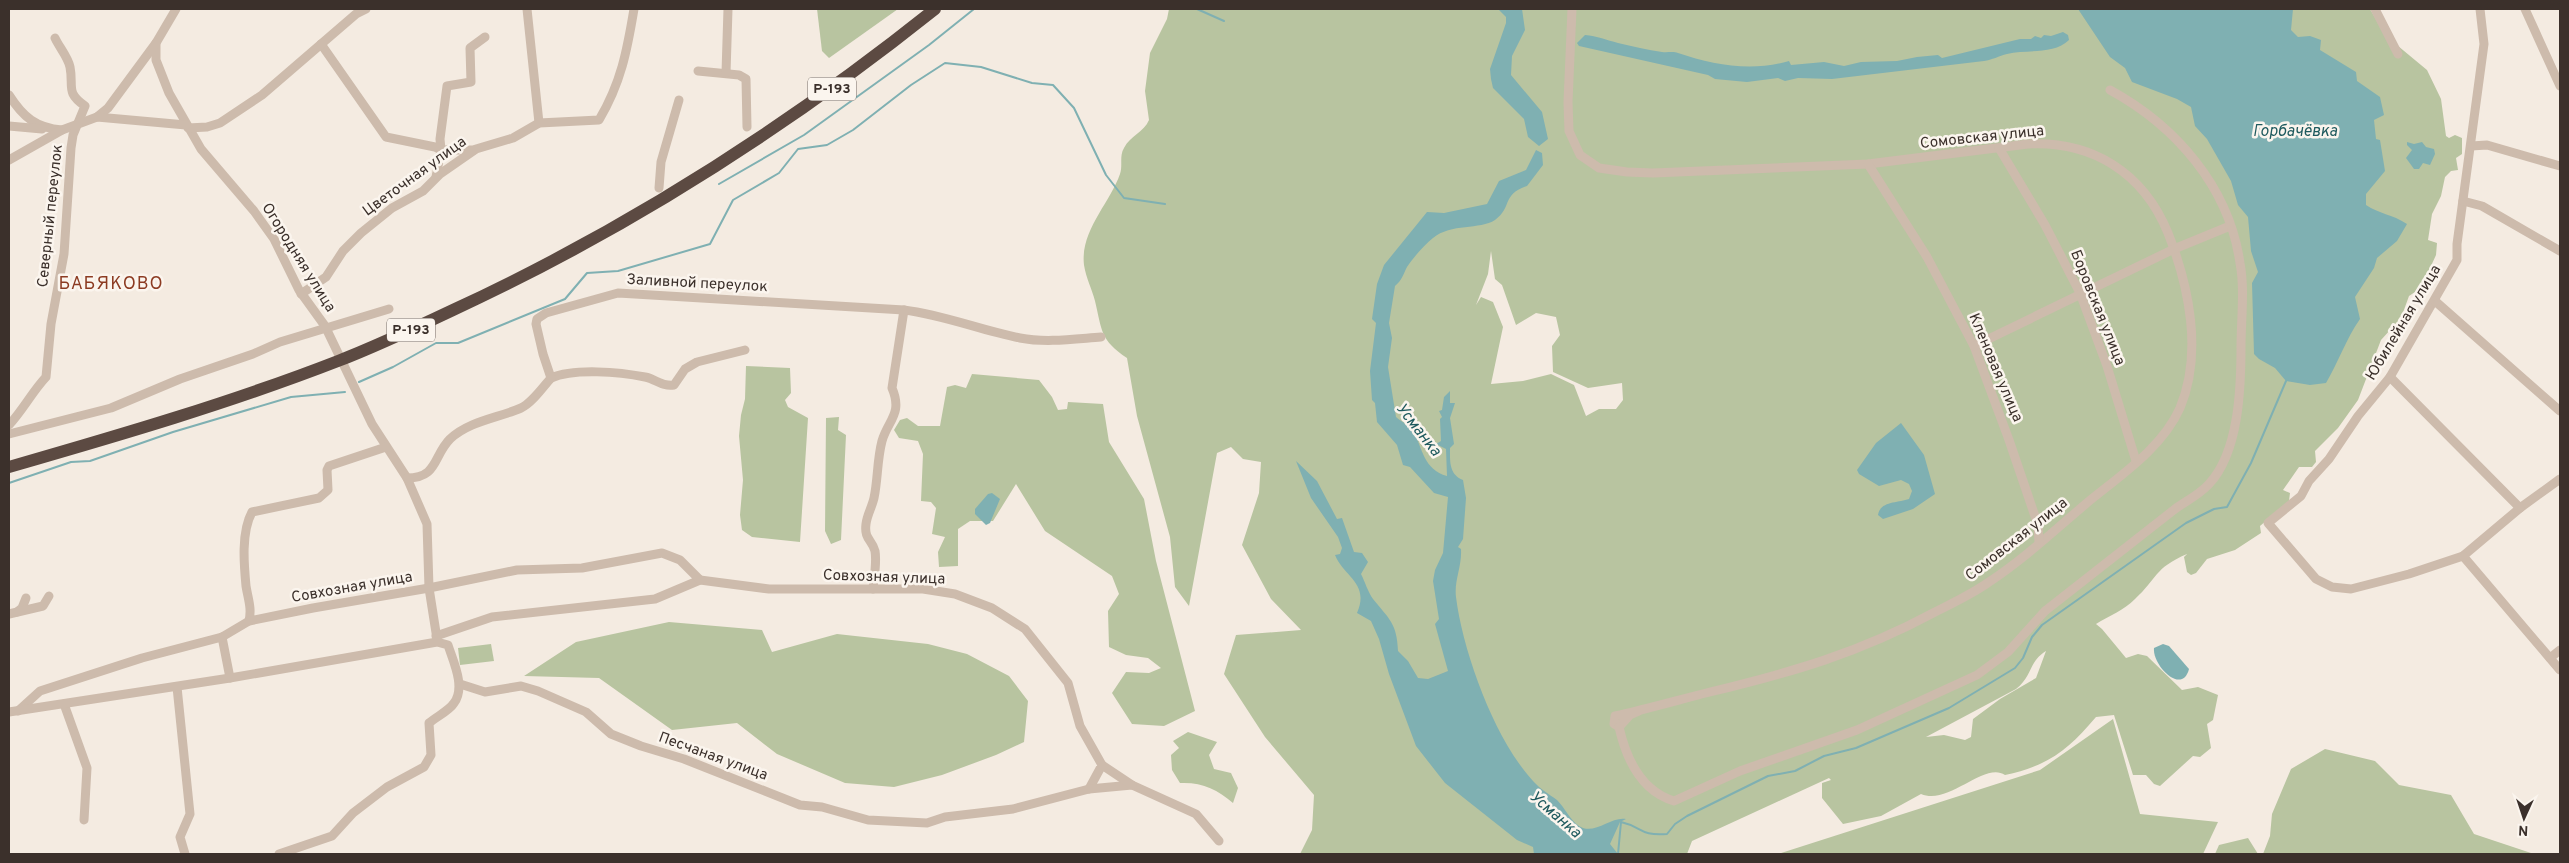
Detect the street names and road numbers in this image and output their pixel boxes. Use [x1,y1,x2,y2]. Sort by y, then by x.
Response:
road number: Р-193 [808,78,856,100]
street label: Сомовская улица [1919,122,2045,154]
street label: Цветочная улица [359,133,471,221]
street label: Северный переулок [34,144,68,288]
street label: Огородняя улица [257,200,339,316]
street label: Боровская улица [2065,247,2129,369]
street label: Юбилейная улица [2362,262,2446,384]
street label: Заливной переулок [626,271,768,297]
street label: Кленовая улица [1964,311,2026,425]
road number: Р-193 [387,318,435,342]
street label: Сомовская улица [1962,494,2072,586]
street label: Совхозная улица [822,566,946,590]
street label: Совхозная улица [290,568,414,608]
street label: Песчаная улица [656,728,770,786]

